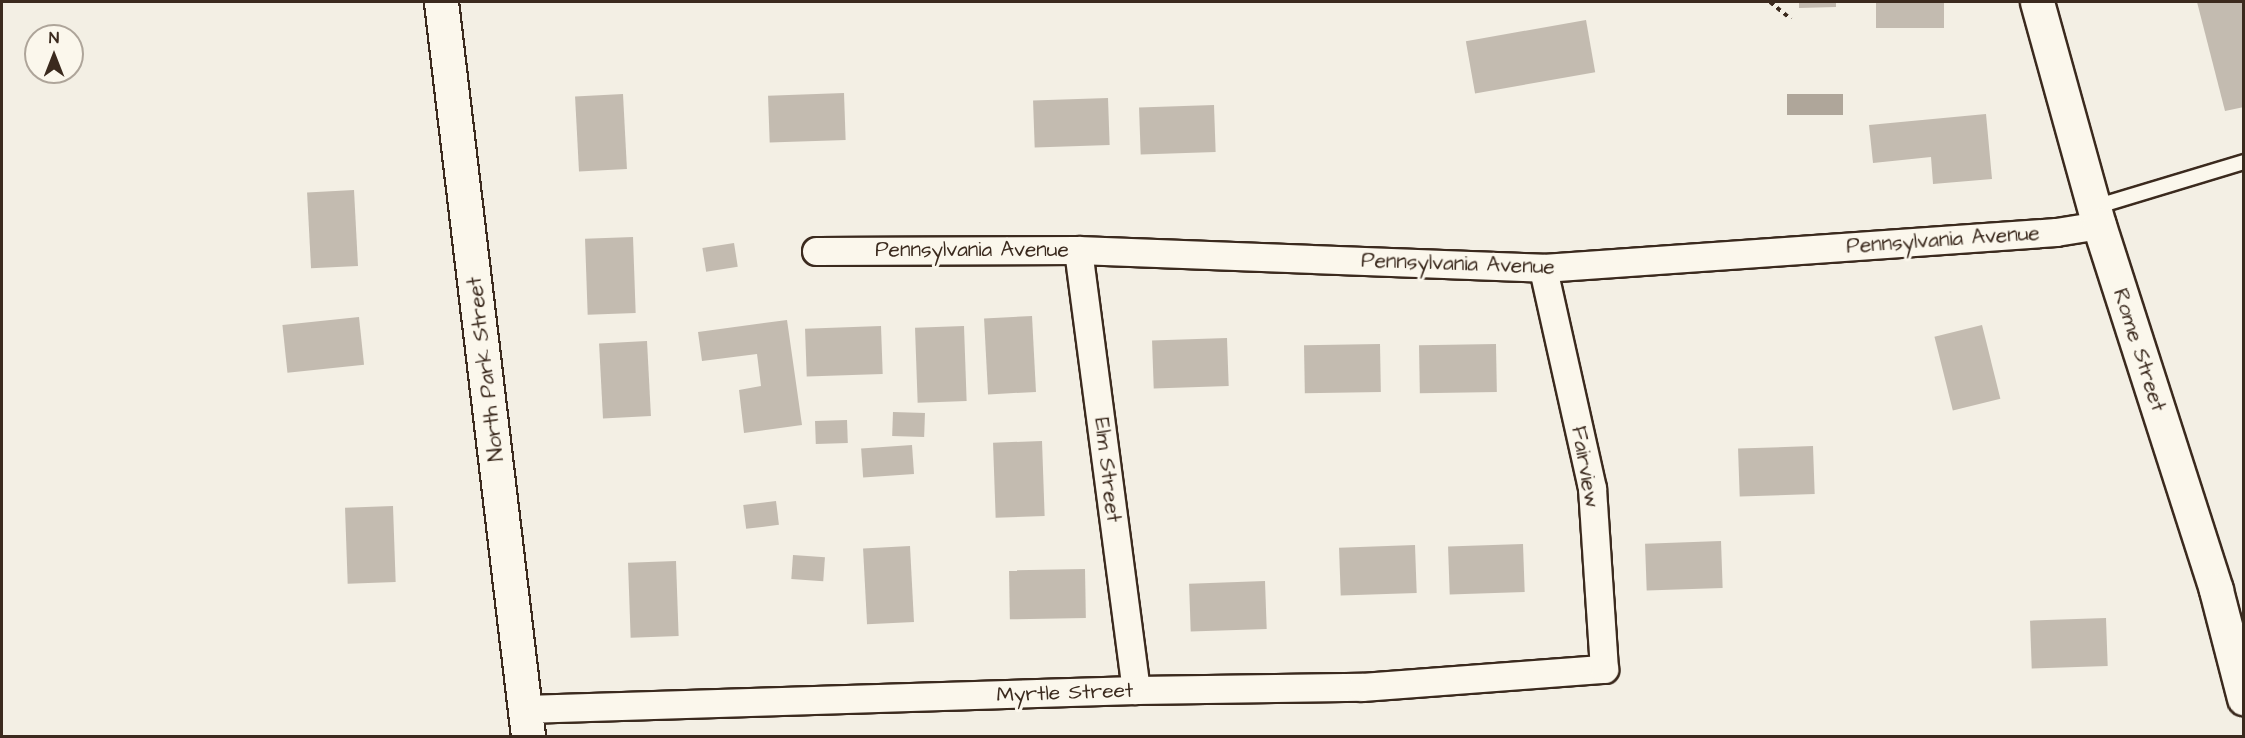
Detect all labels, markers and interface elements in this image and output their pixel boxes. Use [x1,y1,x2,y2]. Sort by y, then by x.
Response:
north arrow [24,24,84,84]
text: N [49,27,59,49]
street label: Pennsylvania Avenue [1846,221,2040,259]
street label: Pennsylvania Avenue [875,237,1069,263]
street label: Pennsylvania Avenue [1361,248,1555,280]
street label: North Park Street [462,275,510,463]
street label: Rome Street [2107,285,2171,415]
street label: Elm Street [1088,416,1126,524]
street label: Fairview [1565,424,1605,510]
street label: Myrtle Street [996,678,1134,708]

